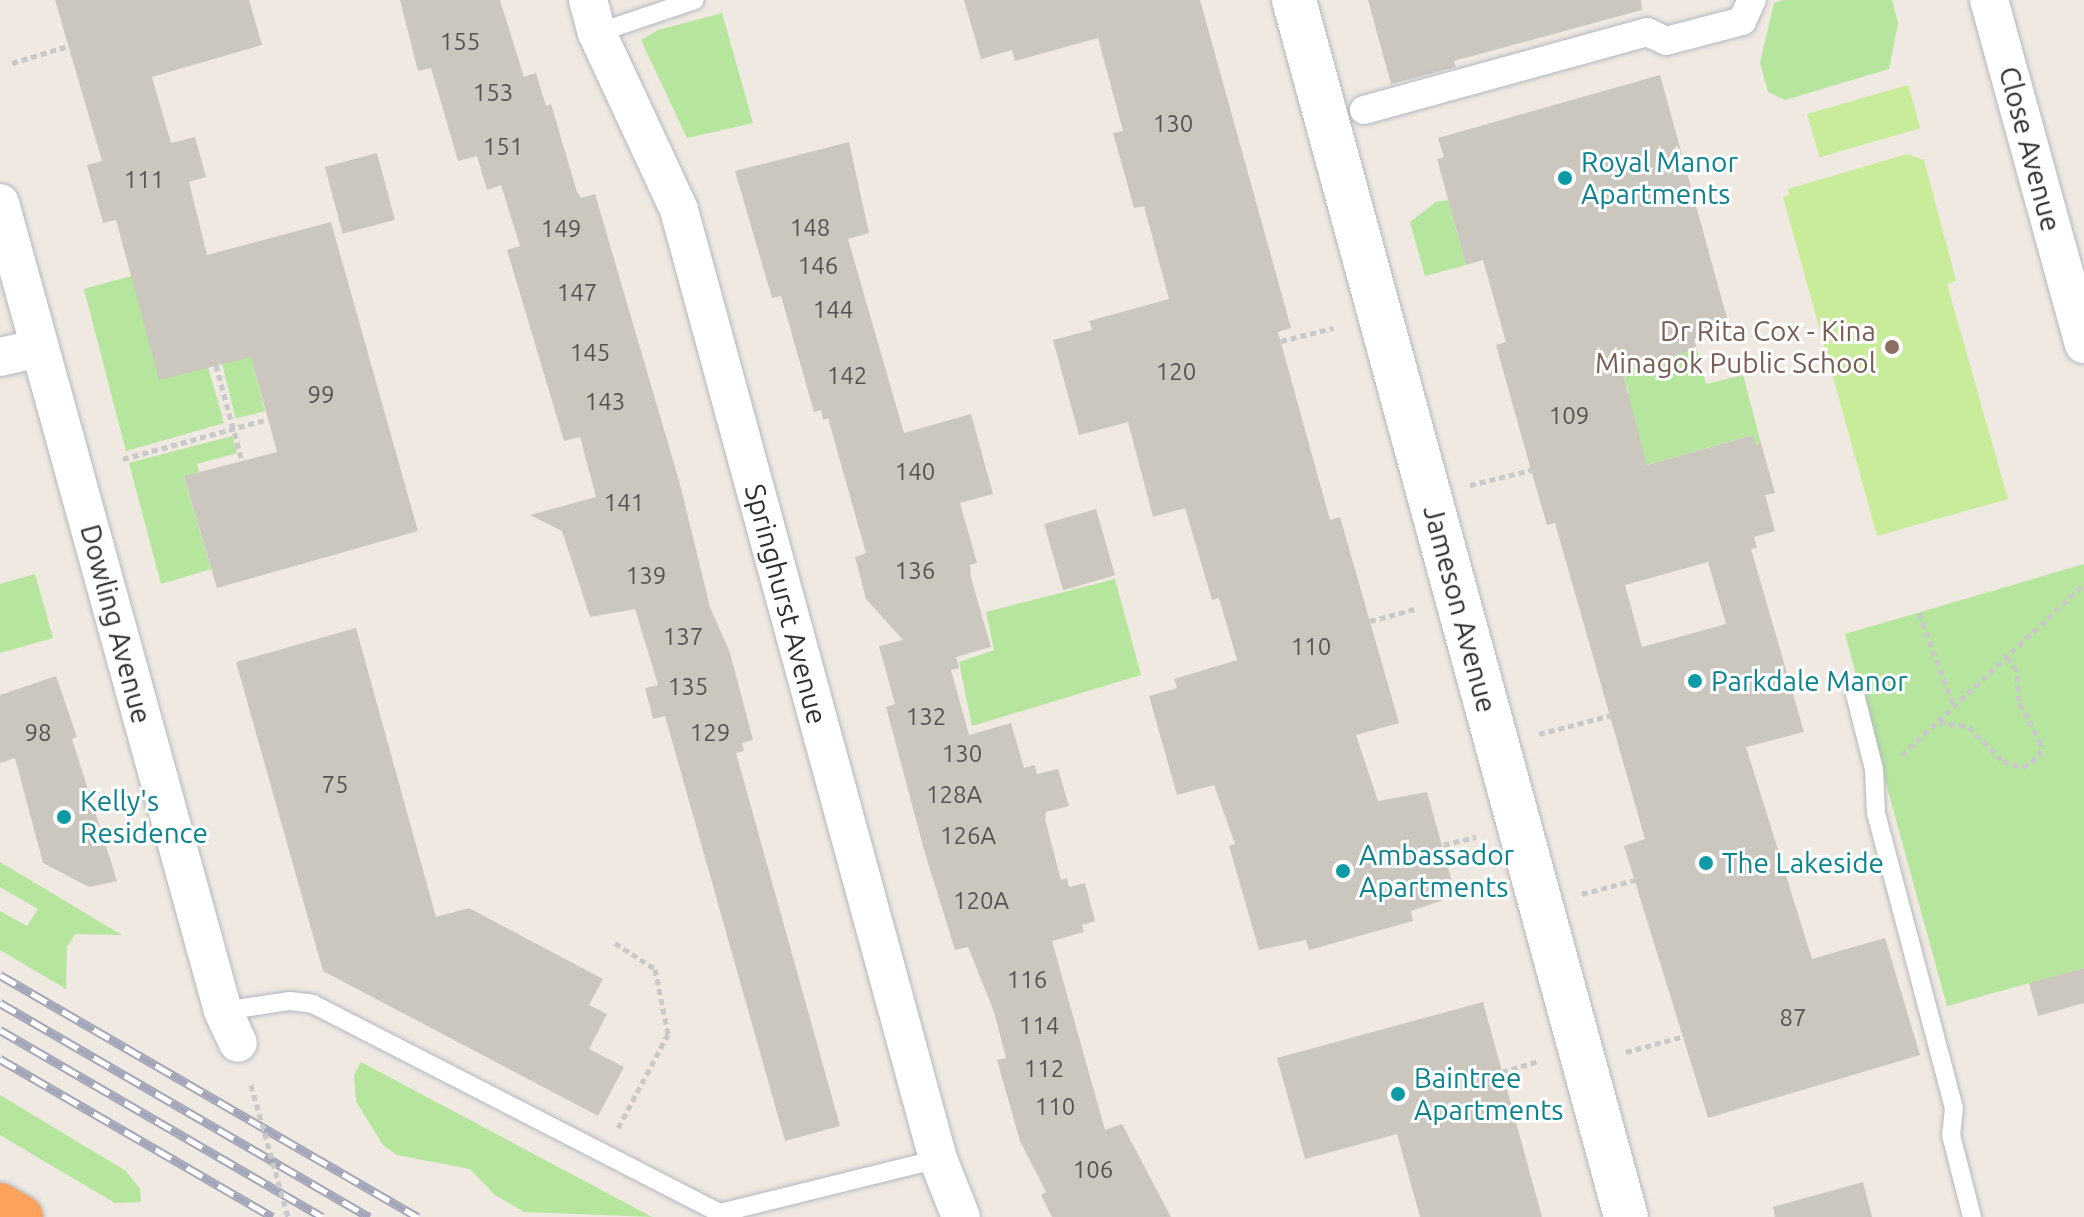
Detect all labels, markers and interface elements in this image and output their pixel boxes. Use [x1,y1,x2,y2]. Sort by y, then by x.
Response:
house number: 155 [440,28,480,56]
street label: Close Avenue [1992,63,2068,235]
house number: 153 [473,79,513,107]
house number: 130 [1153,110,1193,138]
house number: 151 [483,133,523,161]
place label: Royal Manor Apartments [1581,145,1738,211]
house number: 111 [124,166,164,194]
marker: Royal Manor Apartments [1556,169,1574,187]
house number: 148 [790,214,830,242]
house number: 149 [541,215,581,243]
house number: 146 [798,252,838,280]
house number: 147 [557,279,597,307]
house number: 144 [813,296,853,324]
place label: Dr Rita Cox - Kina Minagok Public School [1595,314,1876,380]
marker: Dr Rita Cox - Kina Minagok Public School [1883,338,1901,356]
house number: 145 [570,339,610,367]
house number: 120 [1156,358,1196,386]
house number: 142 [827,362,867,390]
house number: 99 [307,381,335,409]
house number: 143 [585,388,625,416]
house number: 109 [1549,402,1589,430]
house number: 140 [895,458,935,486]
street label: Springhurst Avenue [738,480,834,728]
house number: 141 [604,489,644,517]
street label: Jameson Avenue [1416,502,1504,716]
street label: Dowling Avenue [73,521,159,727]
house number: 136 [895,557,935,585]
house number: 139 [626,562,666,590]
house number: 137 [663,623,703,651]
house number: 110 [1291,633,1331,661]
place label: Parkdale Manor [1711,664,1908,698]
marker: Parkdale Manor [1686,672,1704,690]
house number: 135 [668,673,708,701]
house number: 132 [906,703,946,731]
house number: 98 [24,719,52,747]
house number: 129 [690,719,730,747]
house number: 130 [942,740,982,768]
house number: 75 [321,771,349,799]
house number: 128A [926,781,982,809]
place label: Kelly's Residence [80,784,208,850]
marker: Kelly's Residence [55,808,73,826]
house number: 126A [940,822,996,850]
place label: Ambassador Apartments [1359,838,1514,904]
place label: The Lakeside [1722,846,1884,880]
marker: The Lakeside [1697,854,1715,872]
marker: Ambassador Apartments [1334,862,1352,880]
house number: 120A [953,887,1009,915]
house number: 116 [1007,966,1047,994]
house number: 87 [1779,1004,1807,1032]
house number: 114 [1019,1012,1059,1040]
house number: 112 [1024,1055,1064,1083]
place label: Baintree Apartments [1414,1061,1563,1127]
marker: Baintree Apartments [1389,1085,1407,1103]
house number: 110 [1035,1093,1075,1121]
house number: 106 [1073,1156,1113,1184]

